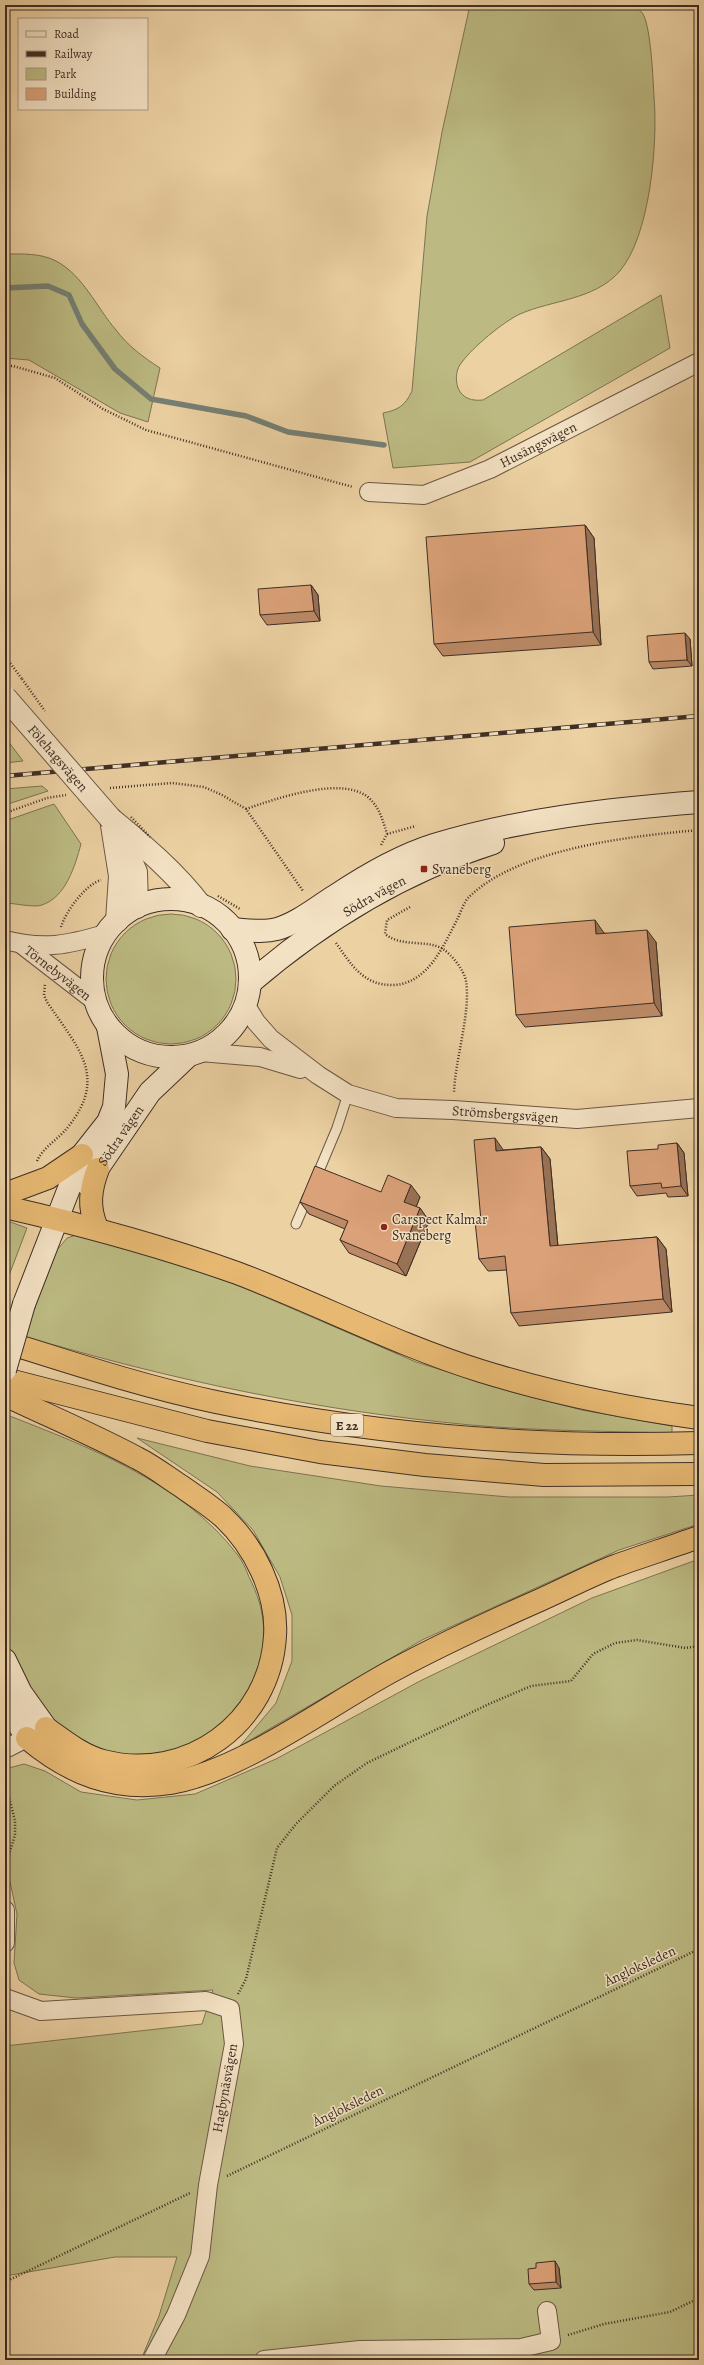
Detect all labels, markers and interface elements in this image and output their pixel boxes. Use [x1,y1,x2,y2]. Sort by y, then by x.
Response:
legend [18,18,148,110]
text: Road [54,26,80,42]
text: Railway [54,46,93,62]
text: Park [54,66,77,82]
text: Building [54,86,96,102]
street label: Husängsvägen [496,417,580,472]
street label: Fölehagsvägen [24,720,93,796]
place label: Svaneberg [432,860,491,879]
marker: Svaneberg [419,864,429,874]
street label: Södra vägen [339,870,409,921]
street label: Törnebyvägen [21,941,96,1005]
street label: Strömsbergsvägen [452,1100,559,1127]
street label: Södra vägen [93,1101,148,1169]
place label: Carspect Kalmar Svaneberg [392,1210,488,1245]
marker: Carspect Kalmar Svaneberg [379,1222,389,1232]
road number: E 22 [331,1414,363,1436]
street label: Ångloksleden [600,1941,679,1991]
street label: Hagbynäsvägen [208,2042,242,2134]
street label: Ångloksleden [308,2081,387,2132]

